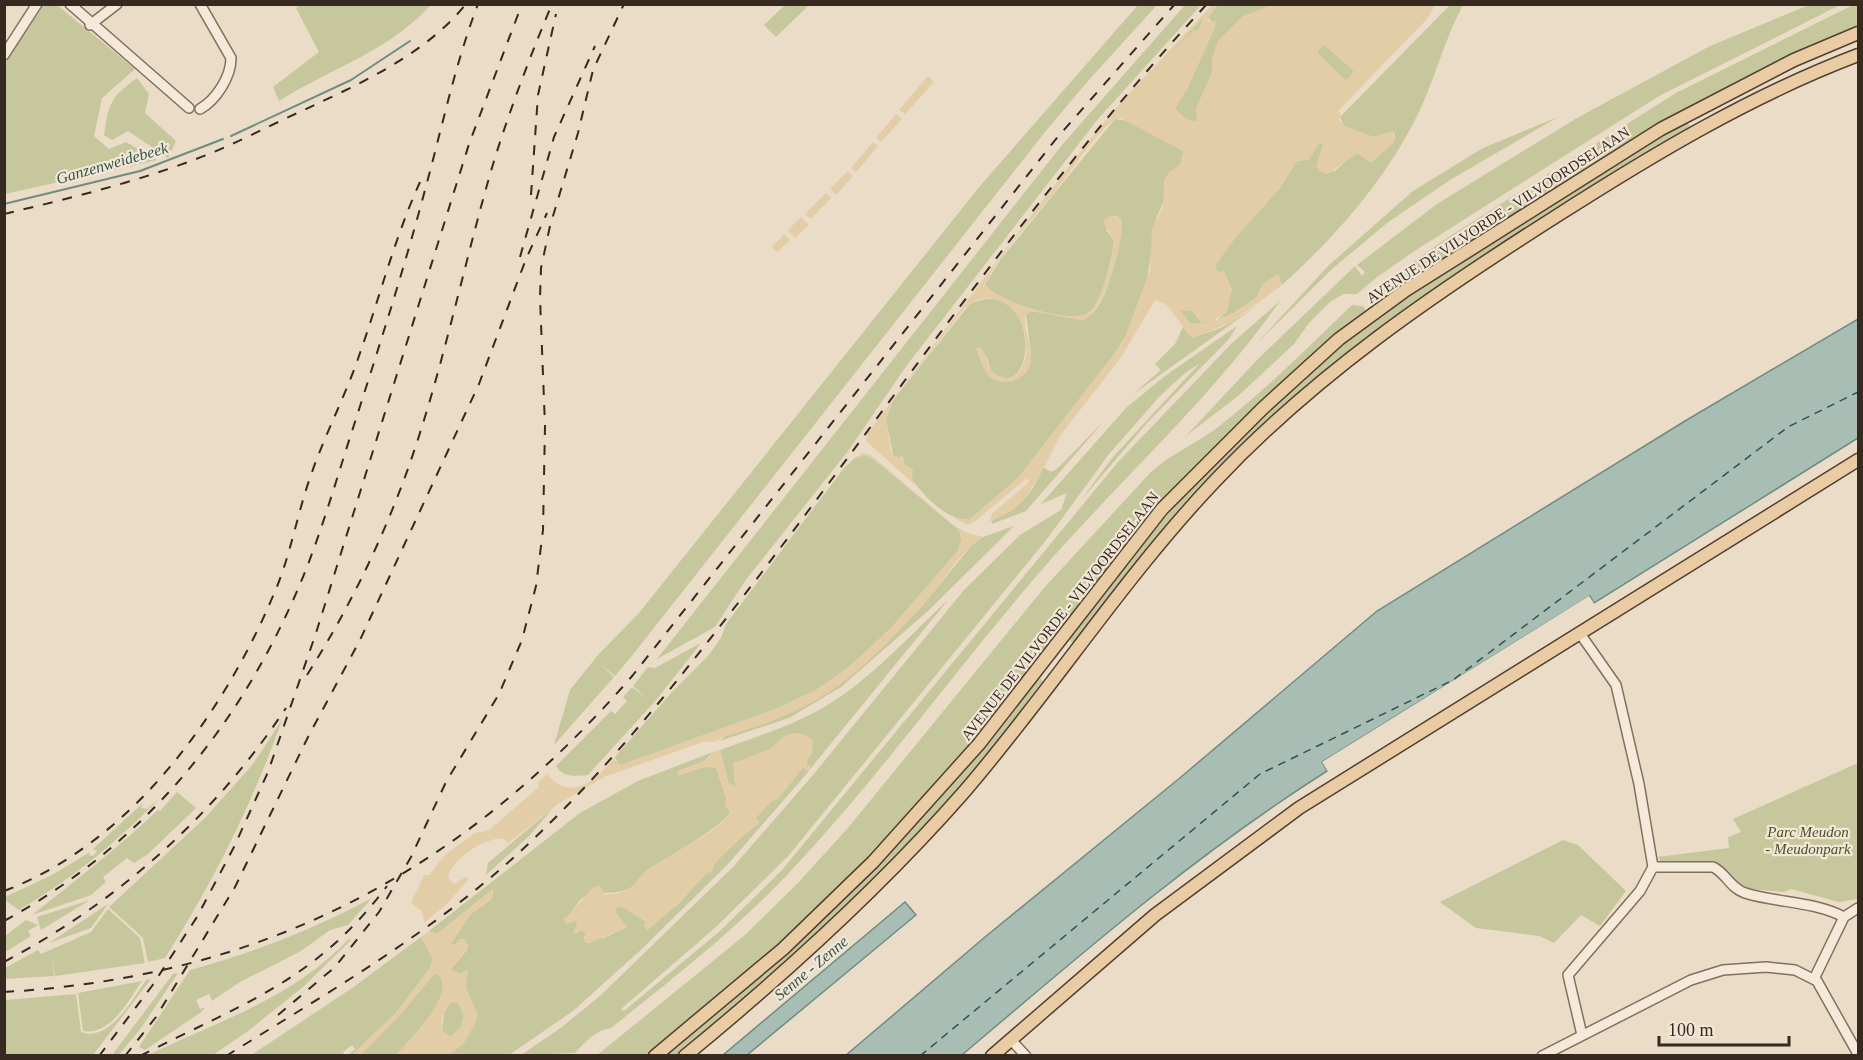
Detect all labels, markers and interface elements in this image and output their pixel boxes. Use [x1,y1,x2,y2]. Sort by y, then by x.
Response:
street label: AVENUE DE VILVORDE - VILVOORDSELAAN [1363,124,1633,306]
water label: Ganzenweidebeek [54,139,171,187]
street label: AVENUE DE VILVORDE - VILVOORDSELAAN [958,489,1162,743]
park label: Parc Meudon - Meudonpark [1765,824,1851,857]
water label: Senne - Zenne [771,932,851,1004]
scale bar [1659,1009,1790,1047]
text: 100 m [1668,1020,1714,1040]

